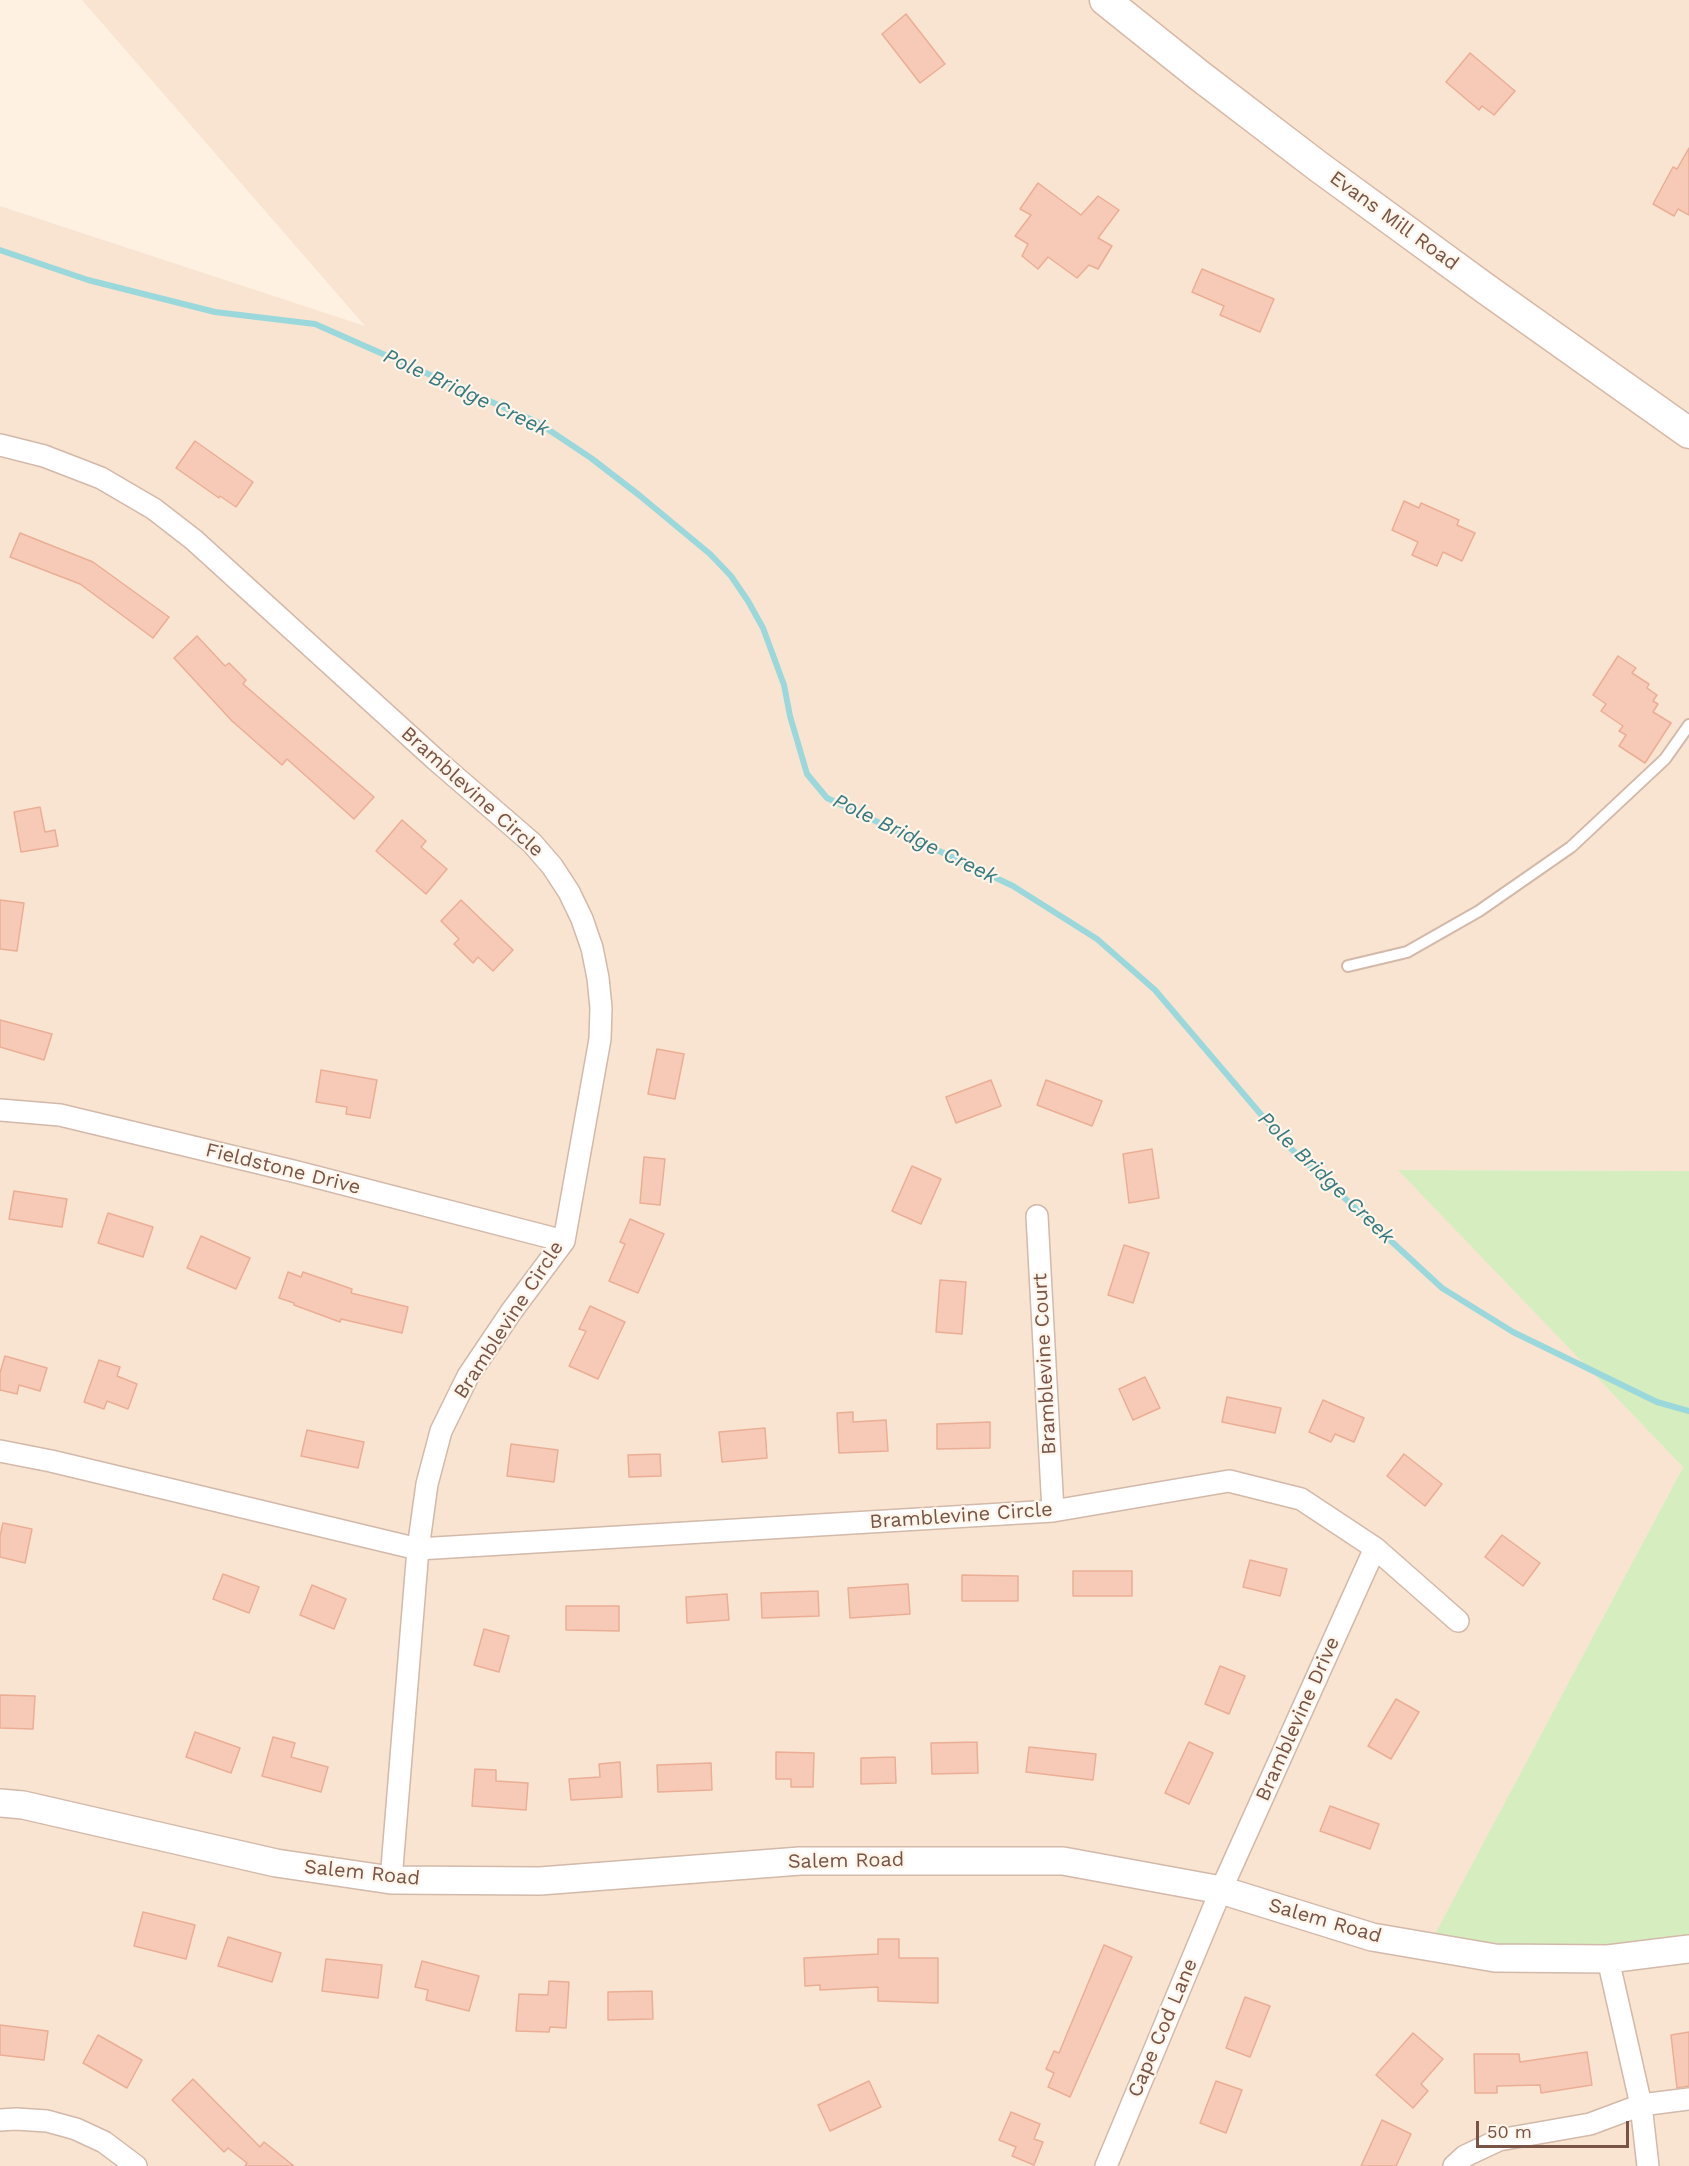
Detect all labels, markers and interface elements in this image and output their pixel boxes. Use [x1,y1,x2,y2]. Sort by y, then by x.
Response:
street label: Evans Mill Road [1325,166,1463,276]
water label: Pole Bridge Creek [379,344,553,442]
street label: Bramblevine Circle [396,722,548,862]
water label: Pole Bridge Creek [829,788,1001,890]
water label: Pole Bridge Creek [1253,1107,1399,1249]
street label: Fieldstone Drive [203,1138,363,1200]
street label: Bramblevine Circle [449,1237,569,1403]
street label: Bramblevine Court [1028,1273,1062,1455]
street label: Bramblevine Circle [869,1498,1053,1534]
street label: Bramblevine Drive [1251,1633,1345,1805]
street label: Salem Road [788,1848,904,1874]
street label: Salem Road [303,1855,421,1891]
street label: Salem Road [1266,1893,1384,1949]
street label: Cape Cod Lane [1123,1955,1203,2101]
scale bar [1479,2109,1632,2147]
text: 50 m [1487,2121,1532,2142]

